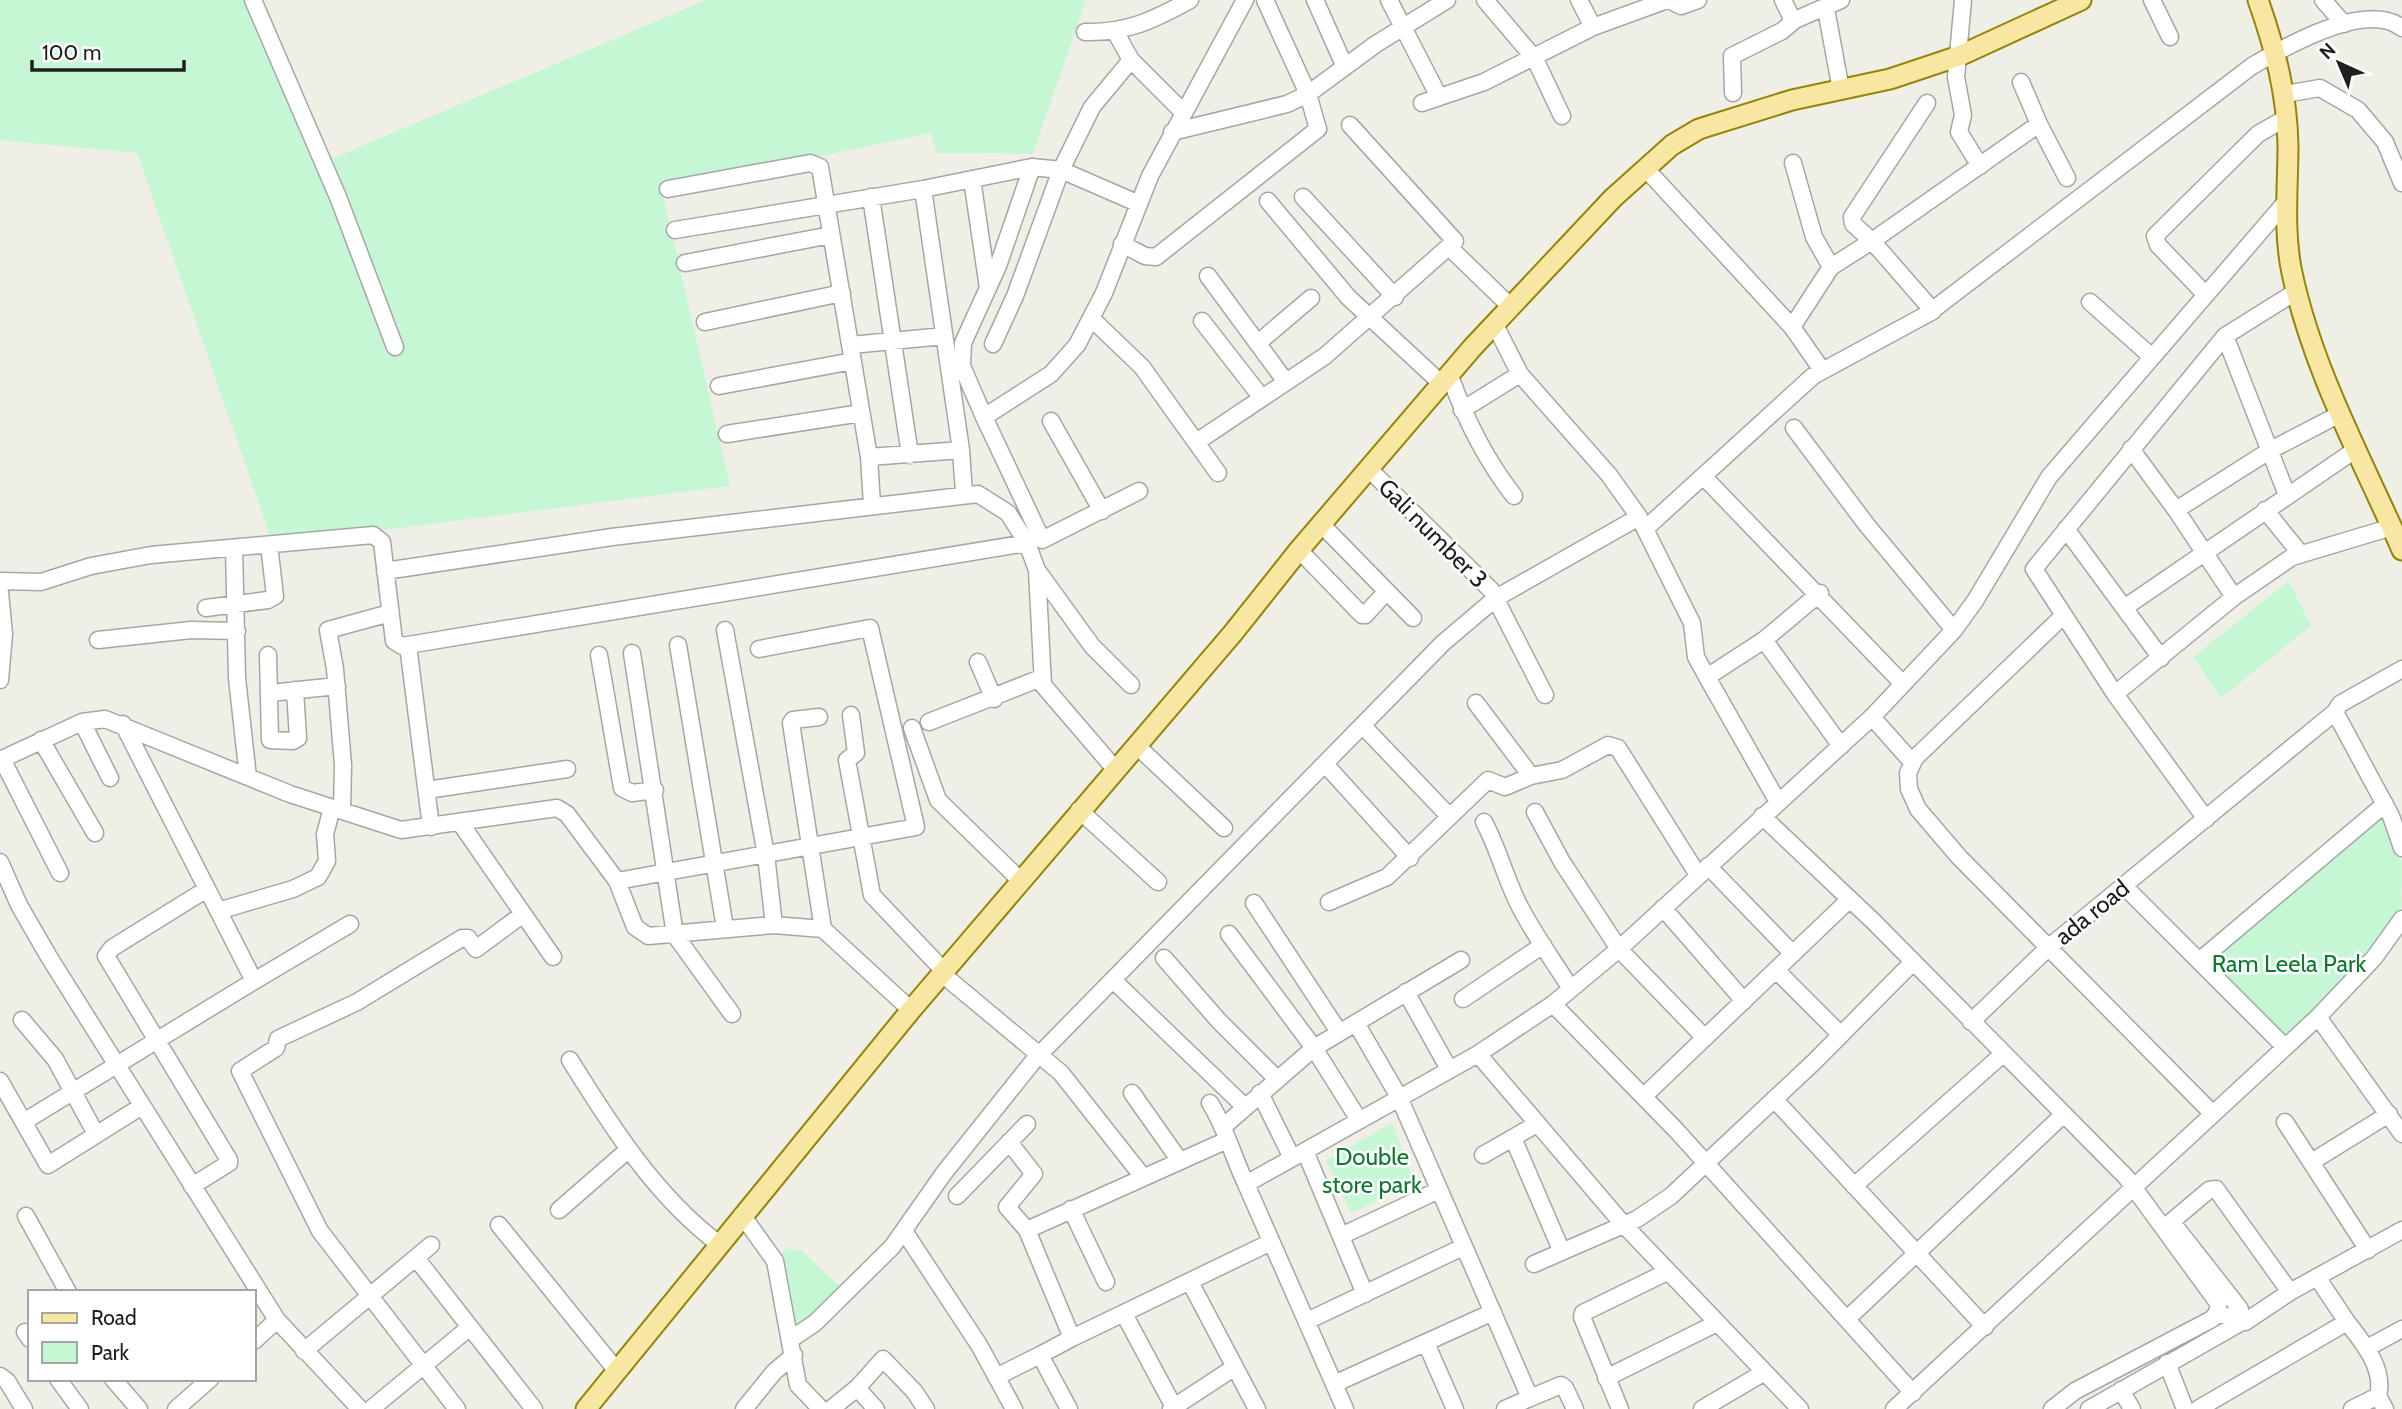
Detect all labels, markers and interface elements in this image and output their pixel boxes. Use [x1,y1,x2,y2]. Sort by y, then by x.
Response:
scale bar [32,28,184,72]
north arrow [2304,28,2374,98]
text: N [2315,38,2340,64]
text: 100 m [42,40,101,65]
street label: Gali number 3 [1372,472,1494,594]
street label: ada road [2049,873,2135,951]
park label: Ram Leela Park [2212,949,2367,978]
park label: Double store park [1322,1142,1422,1199]
legend [28,1290,256,1381]
text: Road [91,1305,137,1330]
text: Park [91,1340,129,1365]

